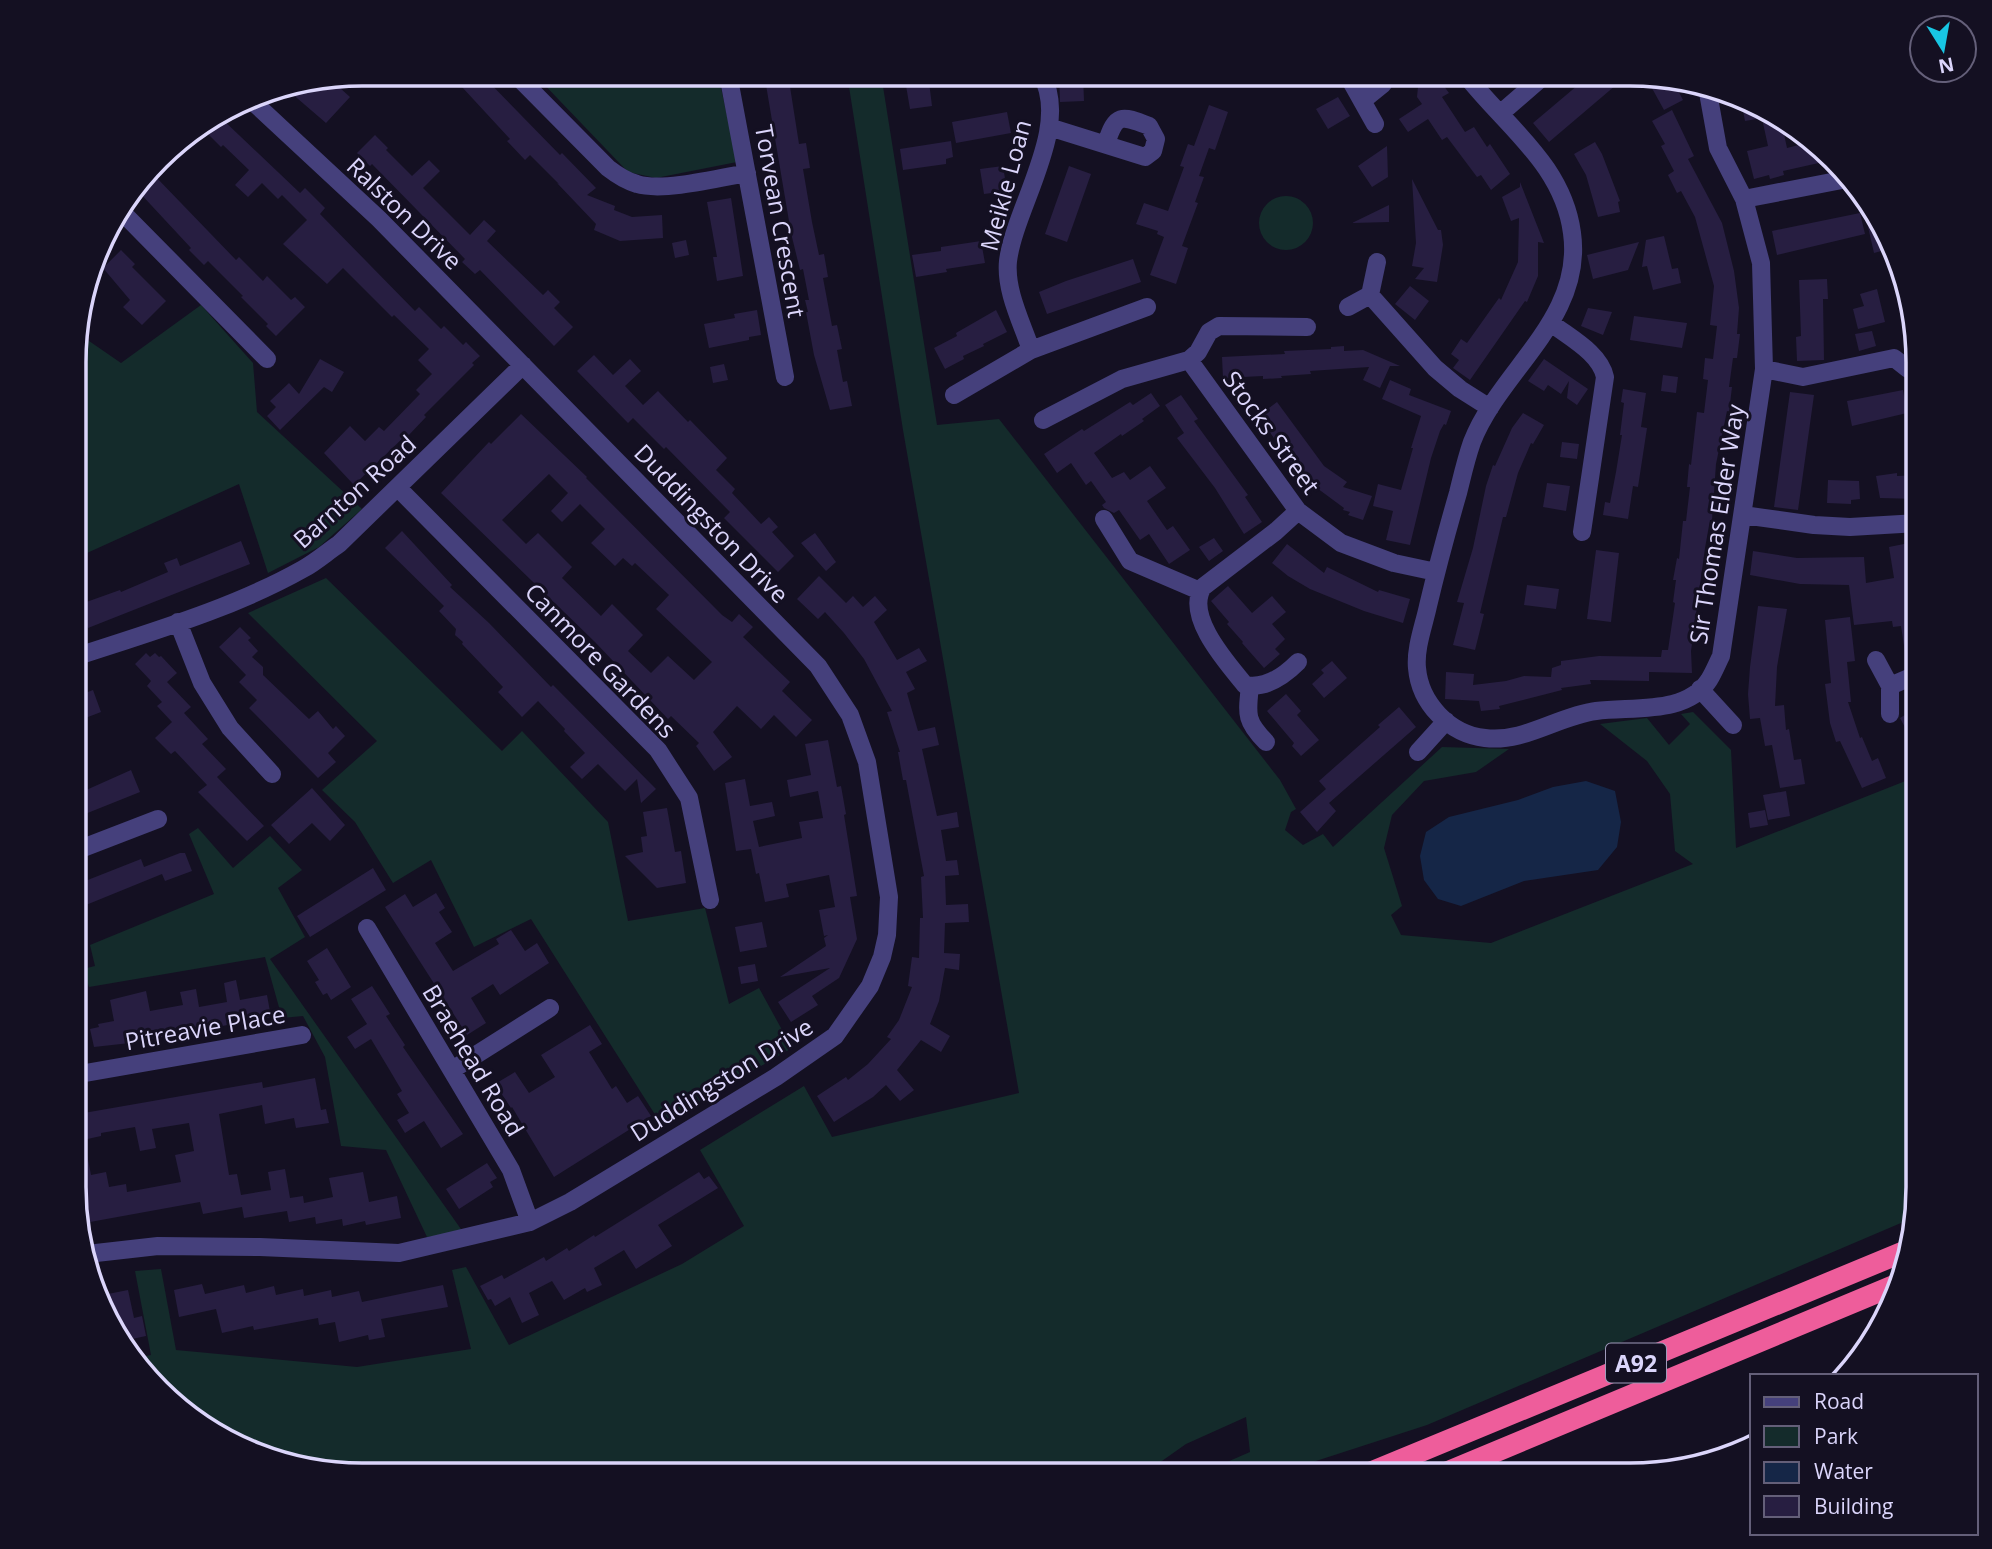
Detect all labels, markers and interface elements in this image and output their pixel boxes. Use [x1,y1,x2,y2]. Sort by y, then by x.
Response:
north arrow [1908,14,1978,84]
text: N [1936,51,1956,80]
street label: Meikle Loan [972,116,1038,254]
street label: Torvean Crescent [748,122,814,320]
street label: Ralston Drive [340,150,470,276]
street label: Stocks Street [1216,364,1328,500]
street label: Sir Thomas Elder Way [1681,401,1751,646]
street label: Barnton Road [286,427,422,555]
street label: Duddingston Drive [627,436,797,610]
street label: Canmore Gardens [518,575,684,745]
street label: Braehead Road [416,978,532,1142]
street label: Pitreavie Place [122,997,288,1057]
street label: Duddingston Drive [623,1010,819,1148]
road number: A92 [1606,1344,1666,1382]
legend [1750,1374,1978,1535]
text: Road [1814,1387,1864,1415]
text: Park [1814,1422,1858,1450]
text: Water [1814,1457,1873,1485]
text: Building [1814,1492,1893,1520]

